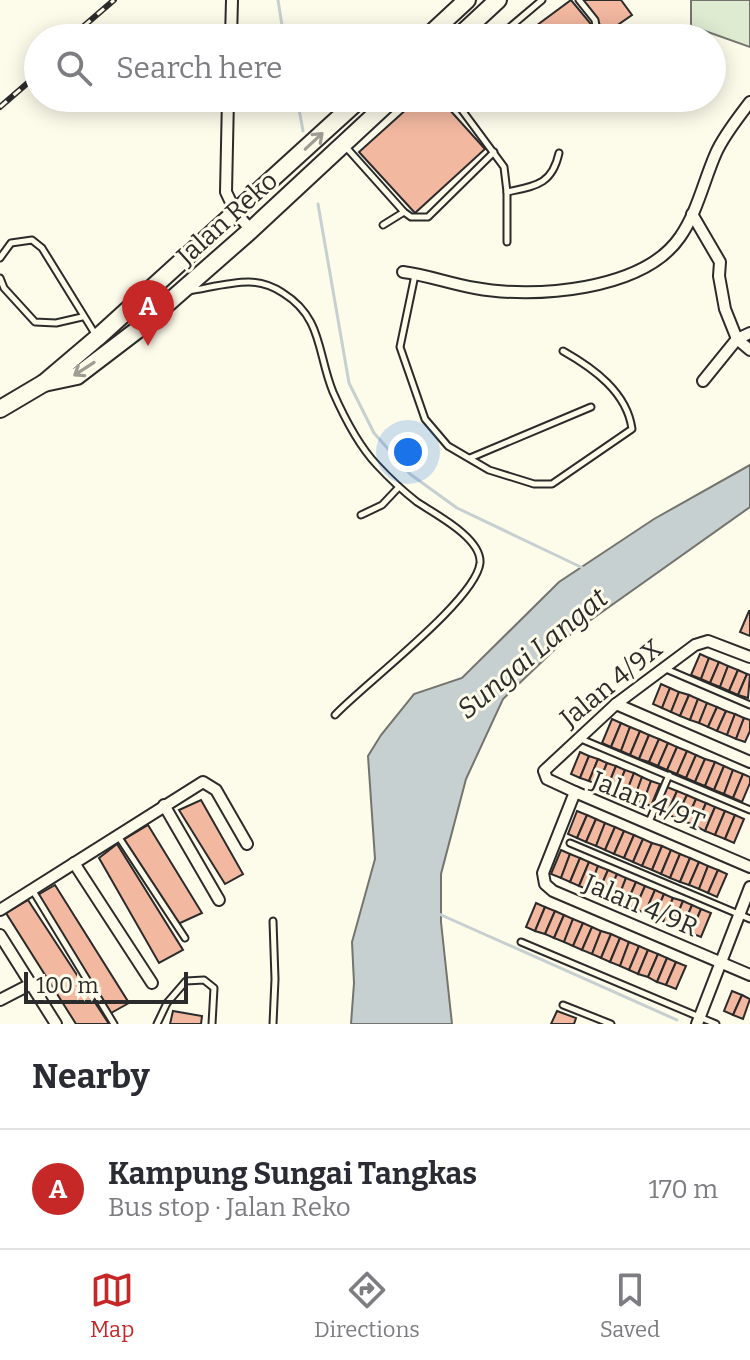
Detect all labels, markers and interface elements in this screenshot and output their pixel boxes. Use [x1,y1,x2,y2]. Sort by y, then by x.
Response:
search box [24,24,726,112]
icon: search [52,46,96,90]
text: Search here [116,50,283,86]
one-way arrow [303,133,323,151]
street label: Jalan Reko [170,165,284,272]
pin: A [122,280,174,346]
one-way arrow [73,361,95,378]
your location [388,432,428,472]
water label: Sungai Langat [451,580,615,726]
street label: Jalan 4/9X [553,633,668,734]
street label: Jalan 4/9T [586,764,709,838]
street label: Jalan 4/9R [578,867,703,943]
scale bar [24,968,188,1004]
text: 100 m [36,972,99,999]
text: Nearby [32,1056,150,1097]
text: Kampung Sungai Tangkas [108,1156,477,1192]
text: A [49,1174,67,1205]
text: 170 m [648,1174,718,1205]
text: Bus stop · Jalan Reko [108,1192,351,1223]
tab: Map [90,1268,134,1343]
tab: Directions [314,1268,420,1343]
tab: Saved [600,1268,660,1343]

